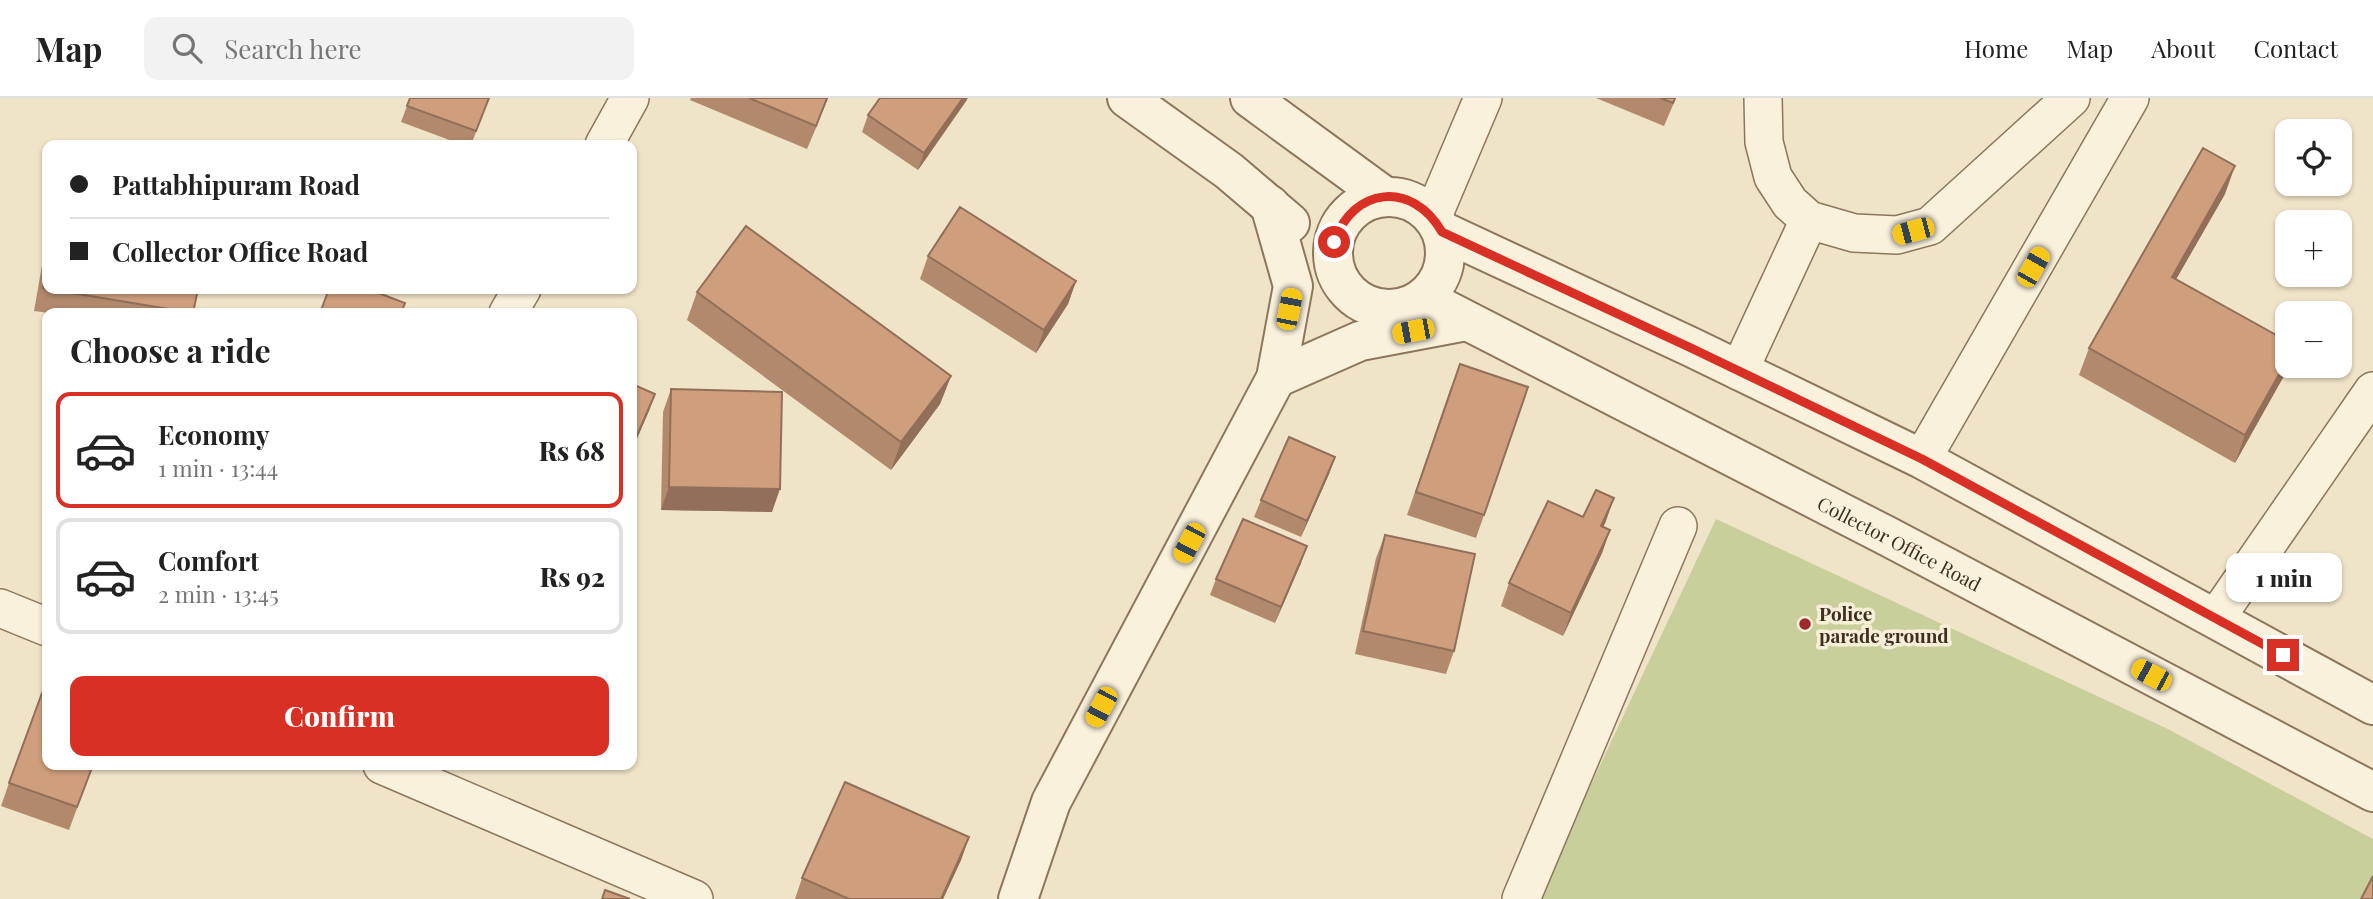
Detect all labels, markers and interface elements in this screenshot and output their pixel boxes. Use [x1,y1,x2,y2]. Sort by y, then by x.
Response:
search box [144,17,634,80]
text: Map [35,26,102,70]
icon: search [168,29,206,67]
text: Search here [224,31,362,66]
text: Home [1964,32,2028,64]
text: Map [2066,32,2113,64]
text: About [2151,32,2215,64]
text: Contact [2253,32,2338,64]
map controls [2275,119,2352,378]
button: locate [2275,119,2352,196]
text: Pattabhipuram Road [112,167,360,202]
button: + [2275,210,2352,287]
car [1890,215,1937,247]
route start [1318,226,1350,258]
text: Collector Office Road [112,234,368,269]
car [2014,244,2053,290]
car [1275,286,1304,332]
button: − [2275,301,2352,378]
car [1391,317,1436,345]
text: Choose a ride [70,328,271,371]
text: Economy [158,417,269,452]
icon: car [74,419,137,482]
text: Rs 68 [539,433,605,468]
text: 1 min · 13:44 [158,452,278,483]
street label: Collector Office Road [1813,490,1986,597]
car [1170,520,1209,566]
text: Comfort [158,543,259,578]
icon: car [74,545,137,608]
callout: 1 min [2225,554,2341,602]
text: Rs 92 [540,559,605,594]
text: 1 min [2256,562,2312,593]
text: 2 min · 13:45 [158,578,279,609]
place label: Police parade ground [1819,600,1949,648]
marker: Police parade ground [1797,616,1813,632]
route end [2267,639,2299,671]
car [2128,656,2175,694]
button: Confirm [70,676,609,756]
car [1082,684,1121,730]

